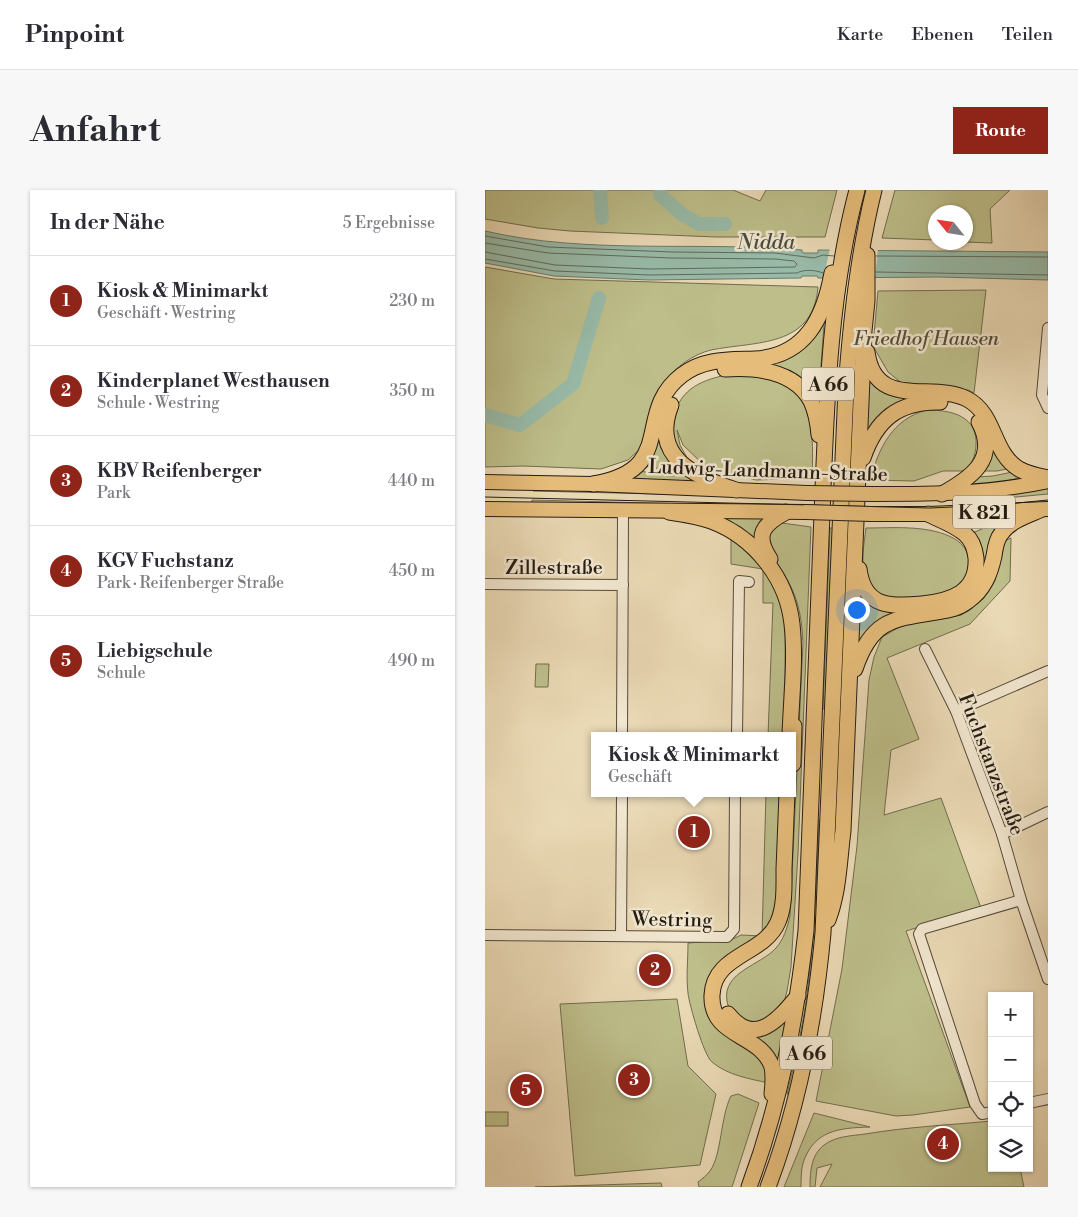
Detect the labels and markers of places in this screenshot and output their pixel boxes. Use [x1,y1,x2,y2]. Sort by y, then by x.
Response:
pin: 1 [678,813,710,851]
pin: 2 [639,951,671,989]
pin: 3 [618,1061,650,1099]
pin: 5 [510,1071,542,1109]
pin: 4 [927,1125,959,1163]

